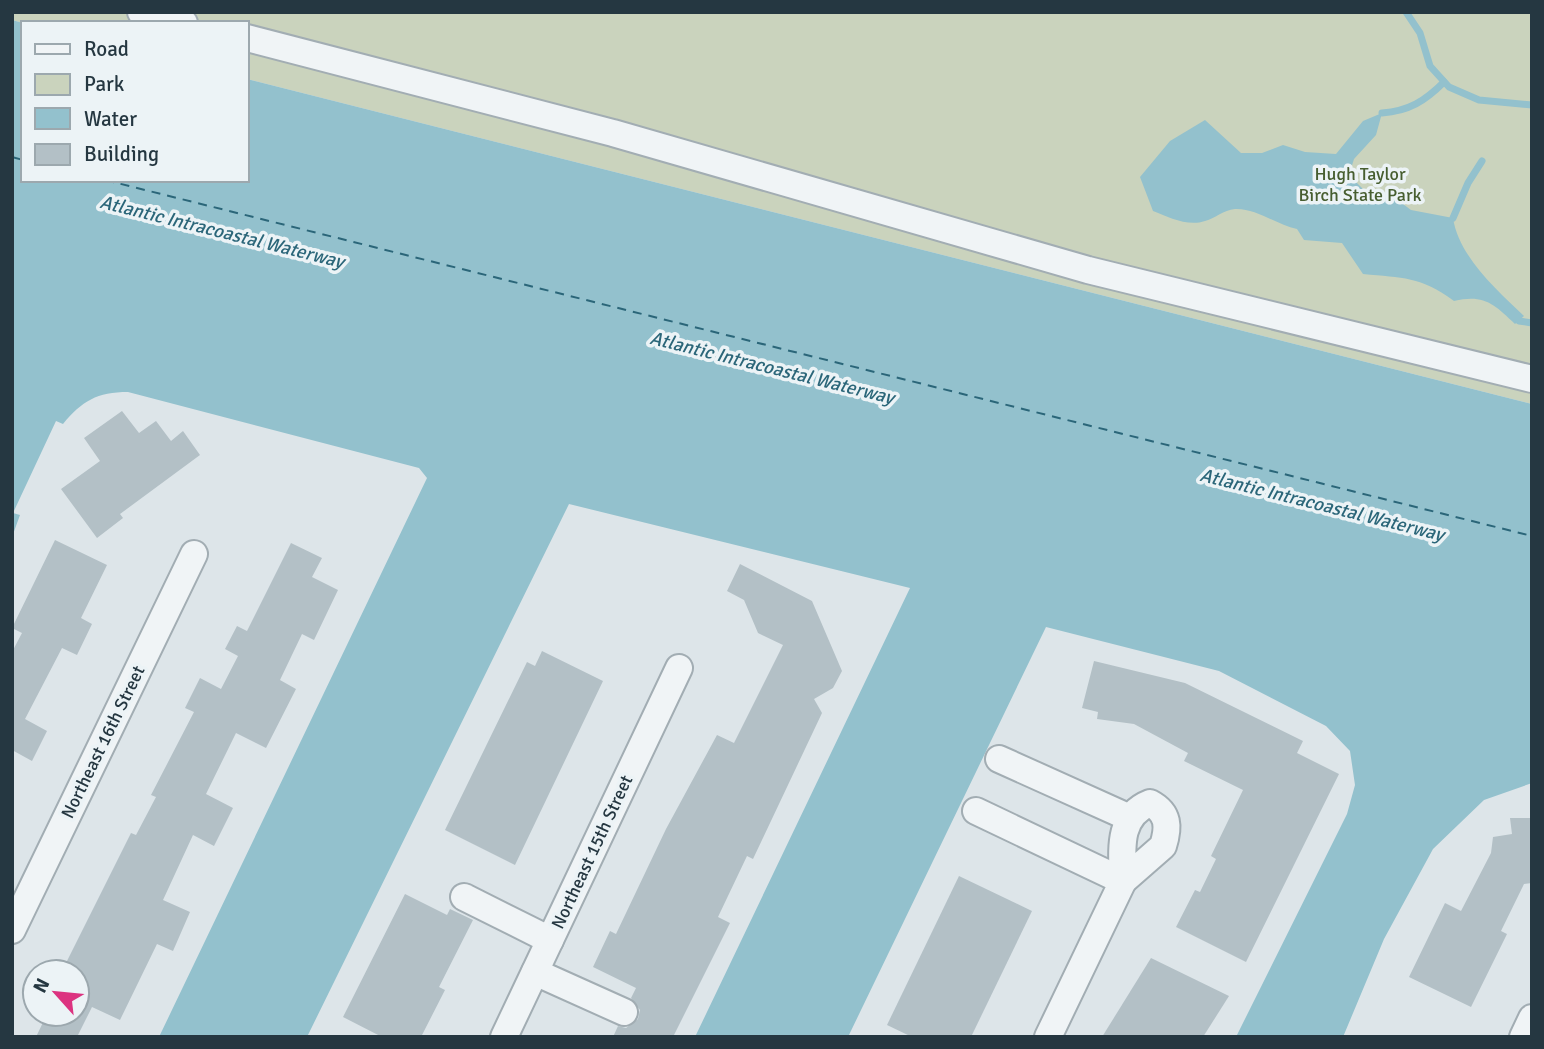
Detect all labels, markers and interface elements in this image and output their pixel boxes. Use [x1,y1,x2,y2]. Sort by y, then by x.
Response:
legend [21,21,248,182]
text: Road [84,36,129,62]
text: Park [84,71,125,97]
text: Water [84,106,137,132]
text: Building [84,141,159,167]
park label: Hugh Taylor Birch State Park [1298,163,1422,206]
water label: Atlantic Intracoastal Waterway [98,190,348,274]
water label: Atlantic Intracoastal Waterway [648,326,898,410]
water label: Atlantic Intracoastal Waterway [1198,463,1448,547]
street label: Northeast 16th Street [56,662,150,822]
street label: Northeast 15th Street [547,772,637,932]
north arrow [21,958,91,1028]
text: N [28,974,55,997]

